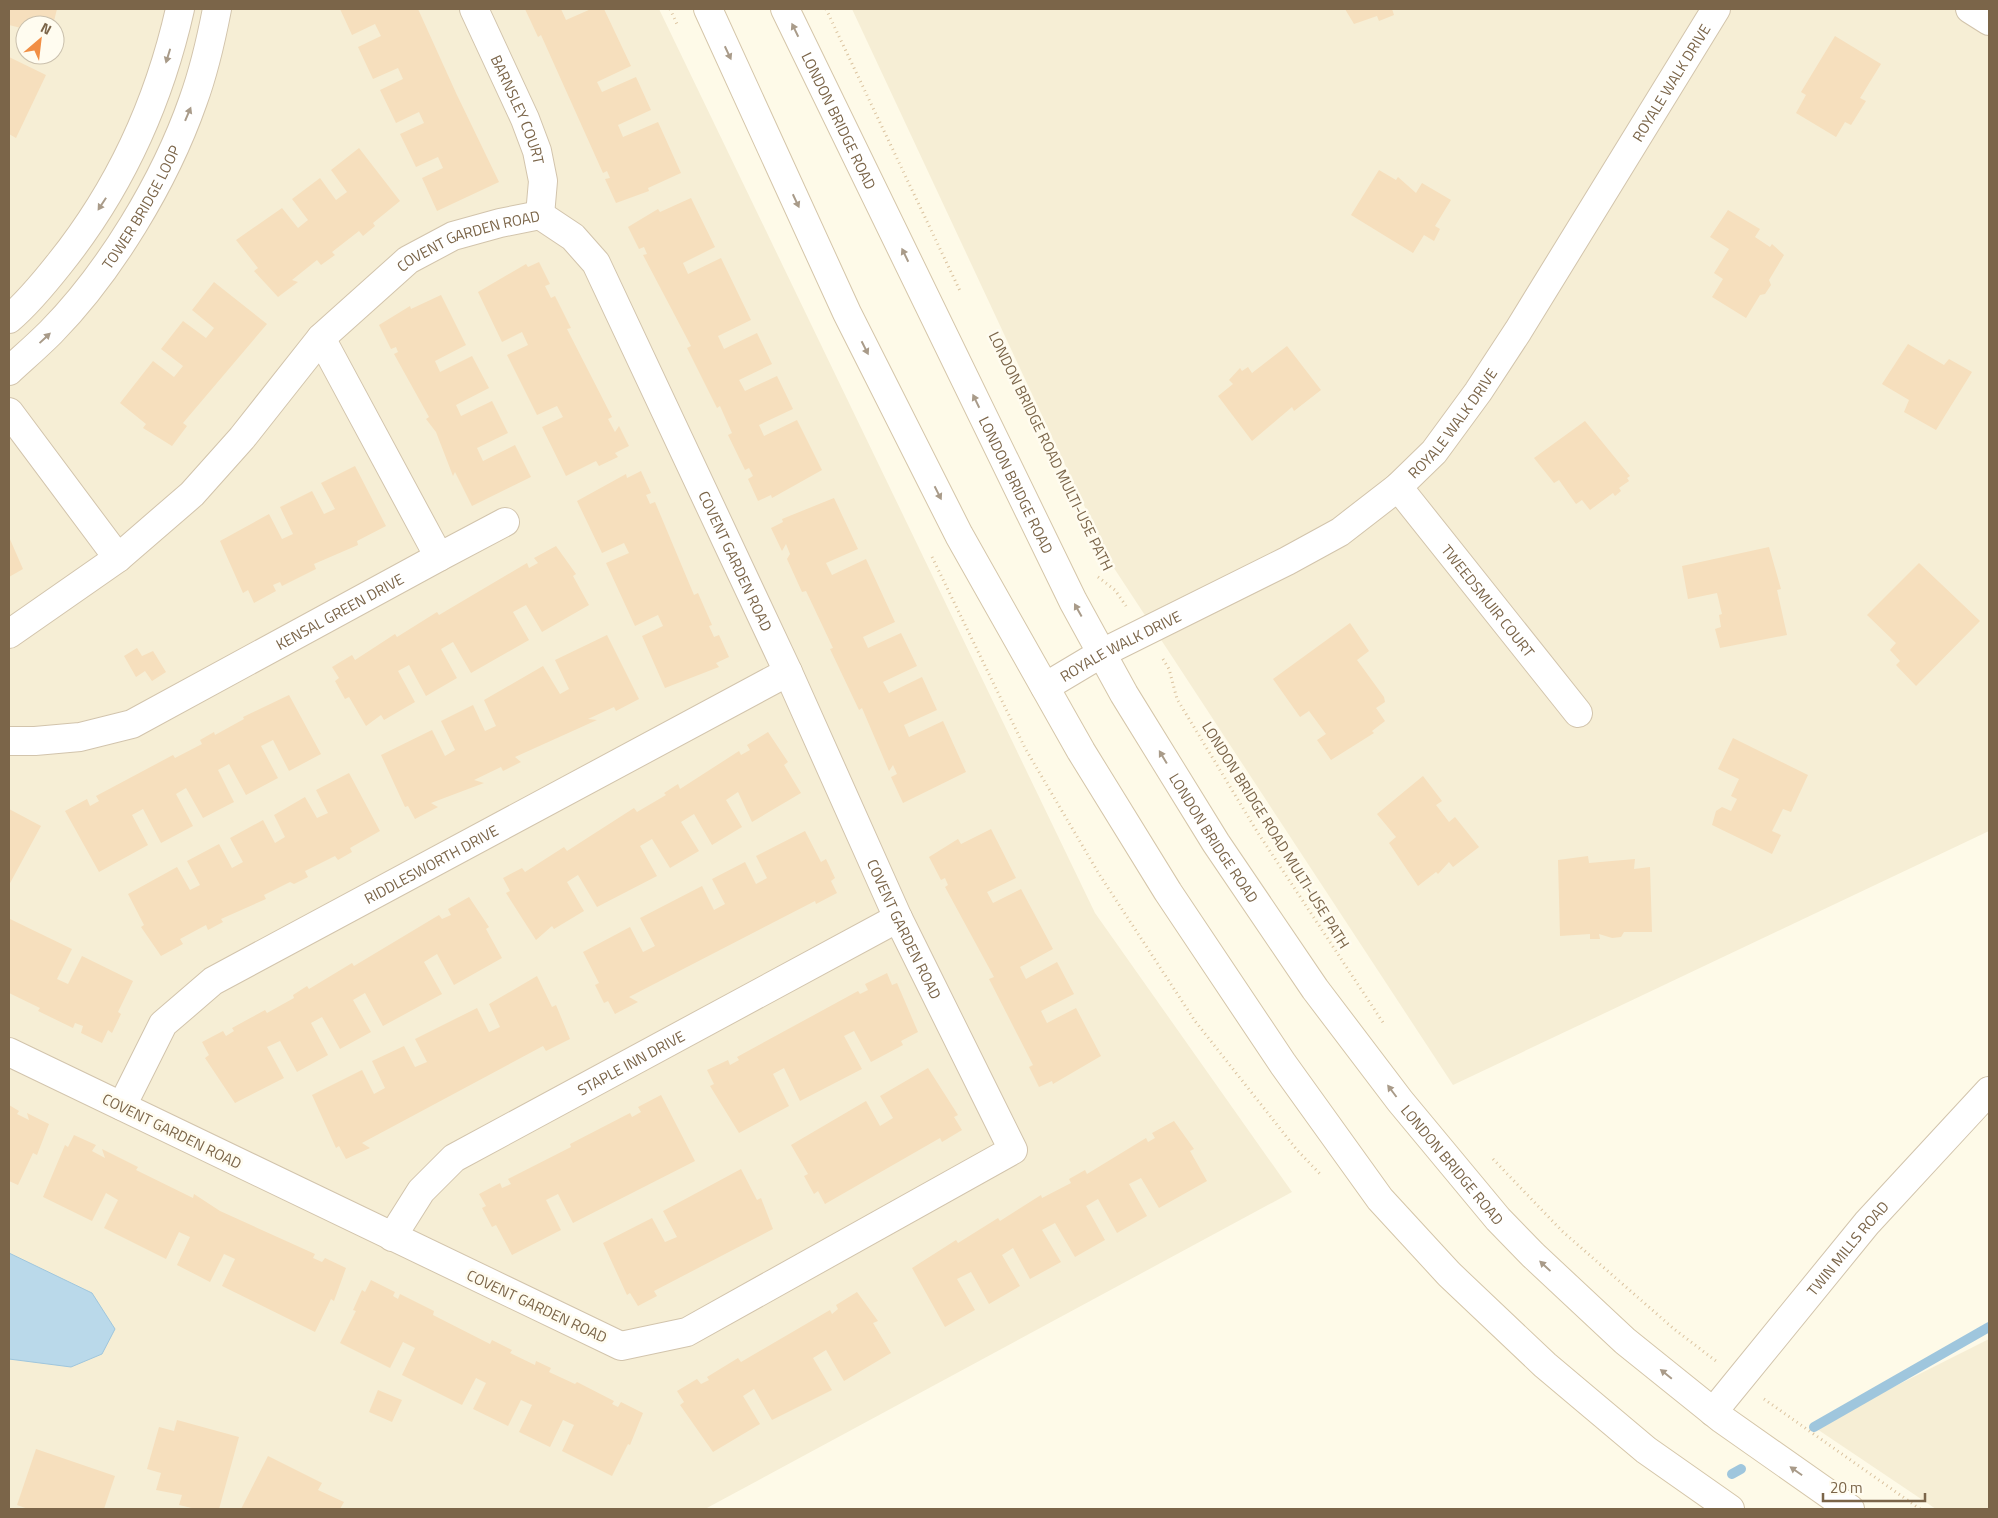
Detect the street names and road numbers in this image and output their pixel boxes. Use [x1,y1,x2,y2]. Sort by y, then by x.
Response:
street label: ROYALE WALK DRIVE [1626,19,1716,146]
street label: LONDON BRIDGE ROAD [796,48,882,193]
street label: BARNSLEY COURT [485,51,551,166]
street label: TOWER BRIDGE LOOP [96,141,186,274]
street label: COVENT GARDEN ROAD [391,204,542,277]
street label: LONDON BRIDGE ROAD MULTI-USE PATH [985,329,1117,573]
street label: ROYALE WALK DRIVE [1402,363,1502,483]
street label: LONDON BRIDGE ROAD [975,413,1057,555]
street label: COVENT GARDEN ROAD [693,487,779,635]
street label: TWEEDSMUIR COURT [1436,539,1541,662]
street label: KENSAL GREEN DRIVE [271,567,408,655]
street label: ROYALE WALK DRIVE [1055,604,1185,687]
street label: LONDON BRIDGE ROAD MULTI-USE PATH [1198,718,1354,952]
street label: LONDON BRIDGE ROAD [1167,769,1263,905]
street label: RIDDLESWORTH DRIVE [360,818,502,909]
street label: COVENT GARDEN ROAD [862,855,948,1003]
street label: STAPLE INN DRIVE [573,1024,689,1101]
street label: COVENT GARDEN ROAD [98,1087,246,1175]
street label: LONDON BRIDGE ROAD [1396,1099,1510,1230]
street label: TWIN MILLS ROAD [1801,1195,1894,1301]
street label: COVENT GARDEN ROAD [463,1263,611,1349]

